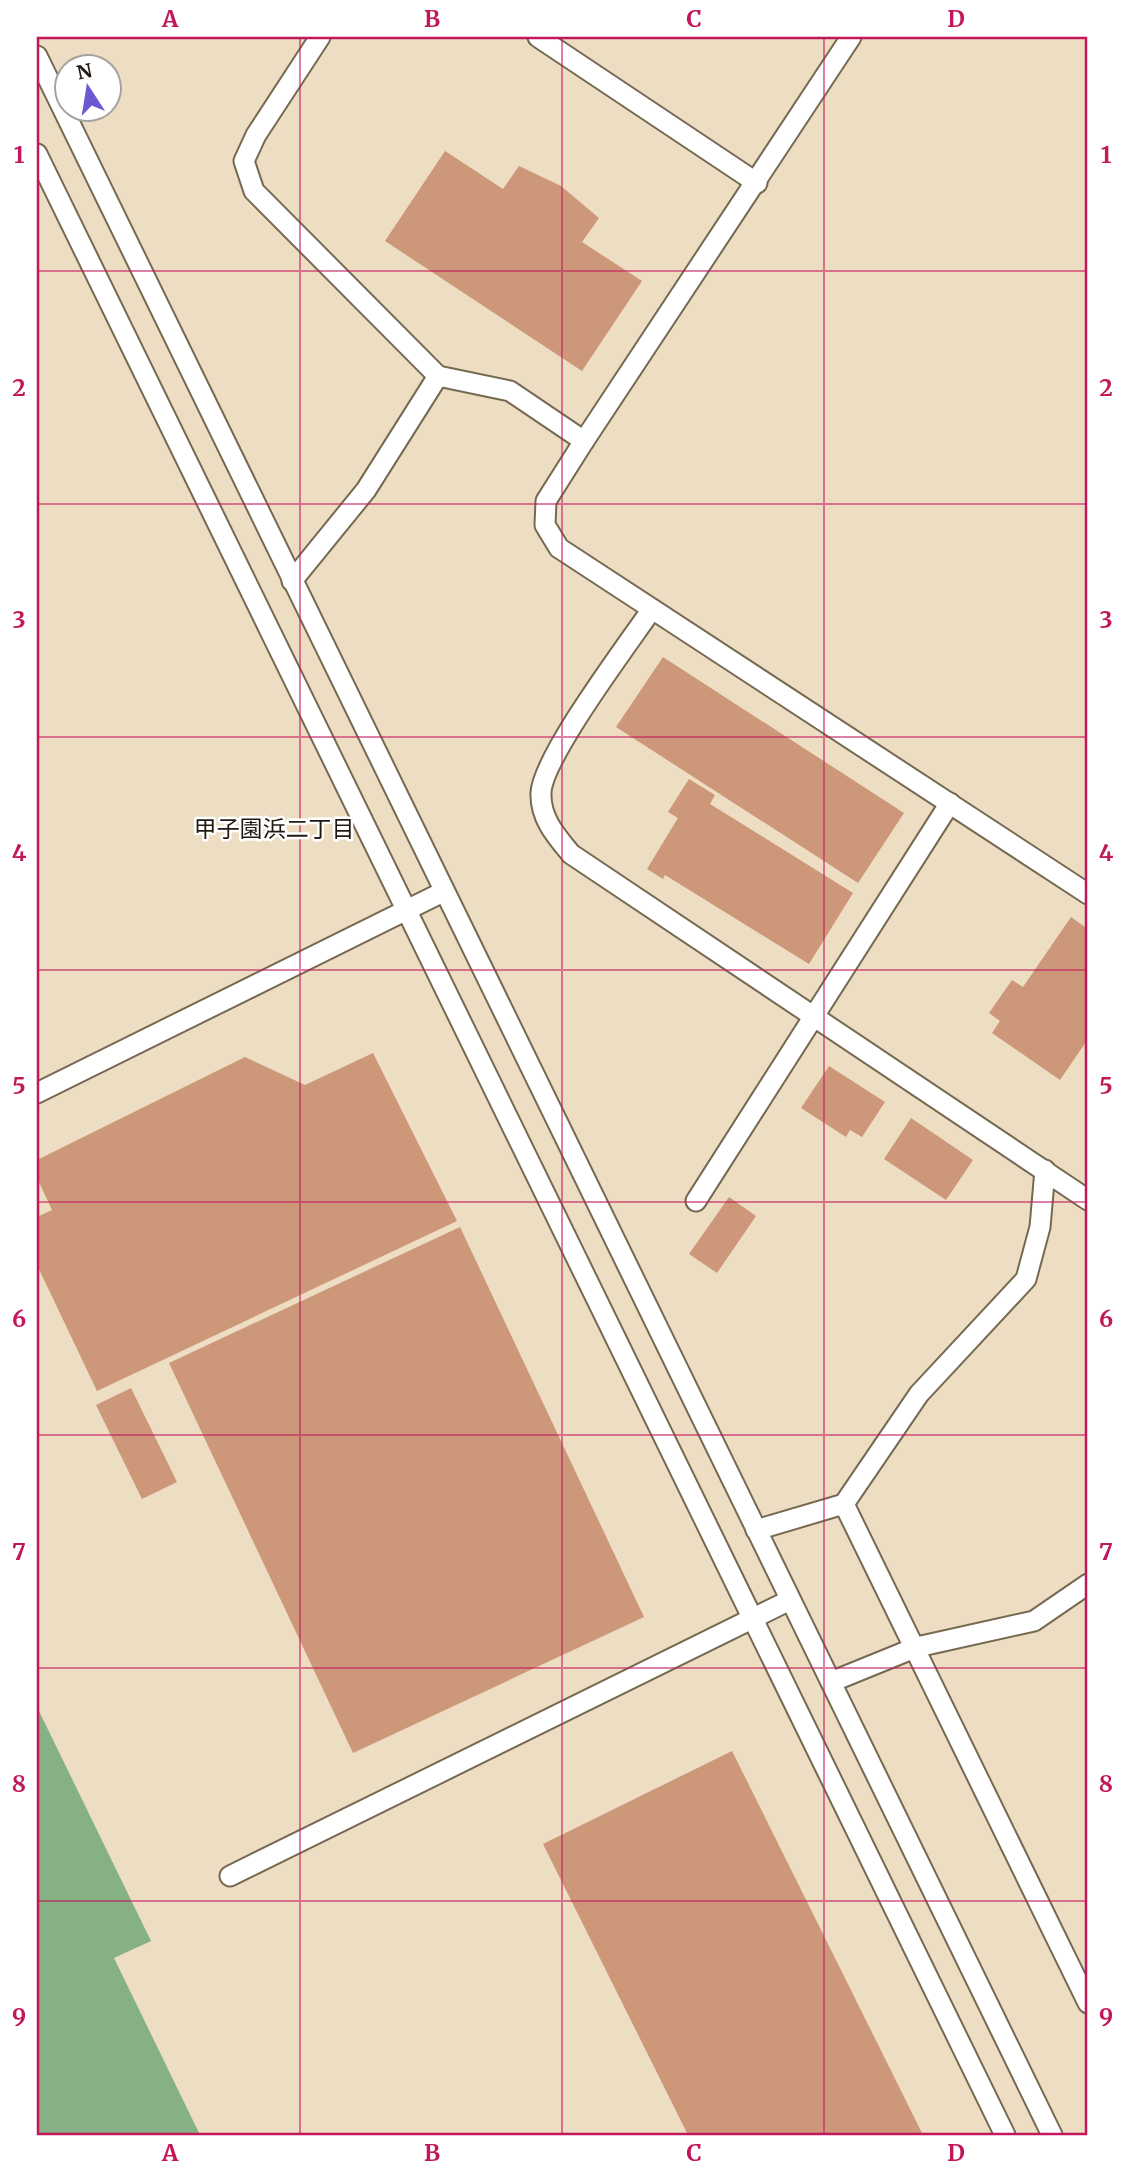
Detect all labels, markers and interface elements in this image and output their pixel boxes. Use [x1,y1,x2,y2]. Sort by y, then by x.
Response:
text: A [161,4,179,33]
text: B [424,4,440,33]
text: C [686,4,702,33]
text: D [947,4,965,33]
north arrow [52,52,122,122]
text: N [75,58,94,85]
text: 1 [14,140,25,169]
text: 1 [1101,140,1112,169]
text: 2 [12,373,26,402]
text: 2 [1099,373,1113,402]
text: 3 [12,605,26,634]
text: 3 [1099,605,1113,634]
district label: 甲子園浜二丁目 [194,814,355,843]
text: 4 [12,838,27,867]
text: 4 [1099,838,1114,867]
text: 5 [12,1071,26,1100]
text: 5 [1099,1071,1113,1100]
text: 6 [12,1304,26,1333]
text: 6 [1099,1304,1113,1333]
text: 7 [12,1537,26,1566]
text: 7 [1099,1537,1113,1566]
text: 8 [12,1769,26,1798]
text: 8 [1099,1769,1113,1798]
text: 9 [12,2002,26,2031]
text: 9 [1099,2002,1113,2031]
text: A [161,2138,179,2167]
text: B [424,2138,440,2167]
text: C [686,2138,702,2167]
text: D [947,2138,965,2167]

